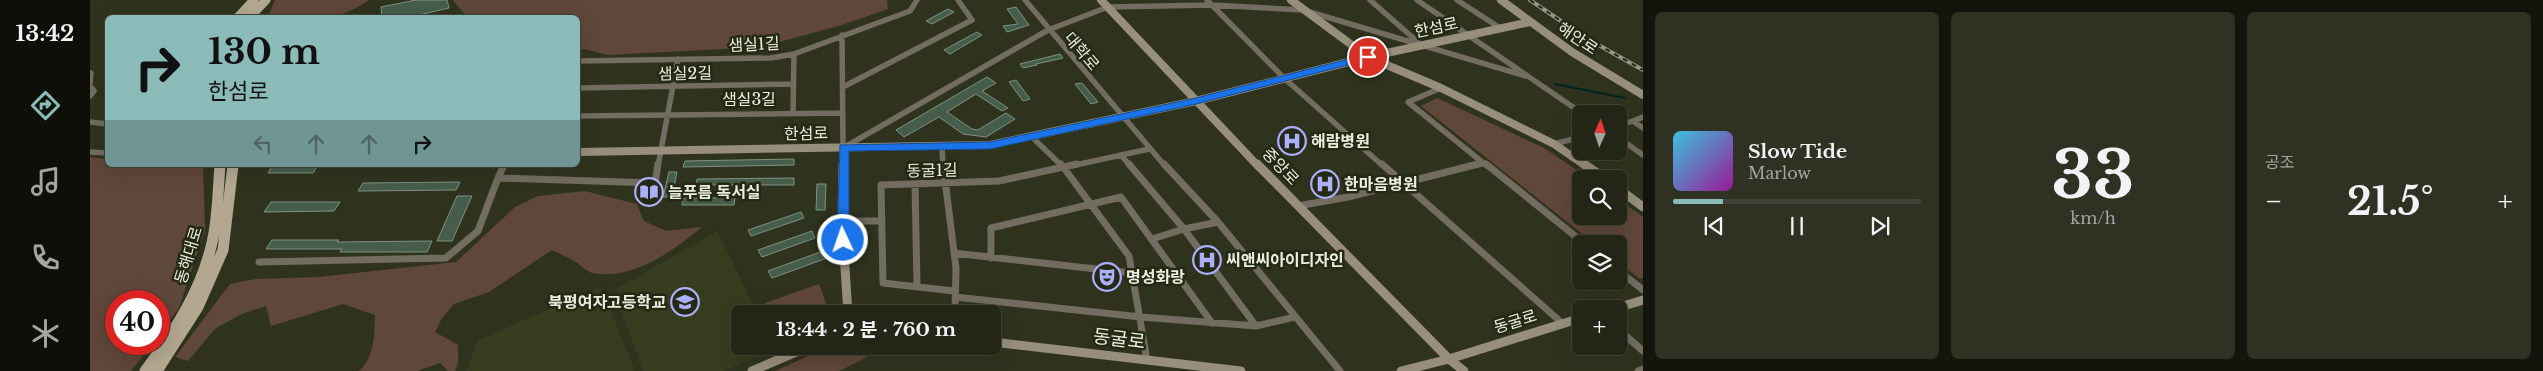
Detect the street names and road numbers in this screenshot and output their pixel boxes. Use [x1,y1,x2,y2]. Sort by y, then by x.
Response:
street label: 한섬로 [1412,13,1460,41]
street label: 해안로 [1554,17,1602,59]
street label: 대학로 [1060,28,1104,75]
street label: 샘실1길 [728,33,780,55]
street label: 샘실2길 [658,63,712,83]
street label: 샘실3길 [722,89,776,109]
street label: 한섬로 [784,123,829,143]
street label: 중앙로 [1258,143,1304,189]
street label: 동굴1길 [906,160,958,180]
street label: 동해대로 [170,224,206,286]
street label: 동굴로 [1491,305,1539,337]
street label: 동굴로 [1092,324,1146,354]

